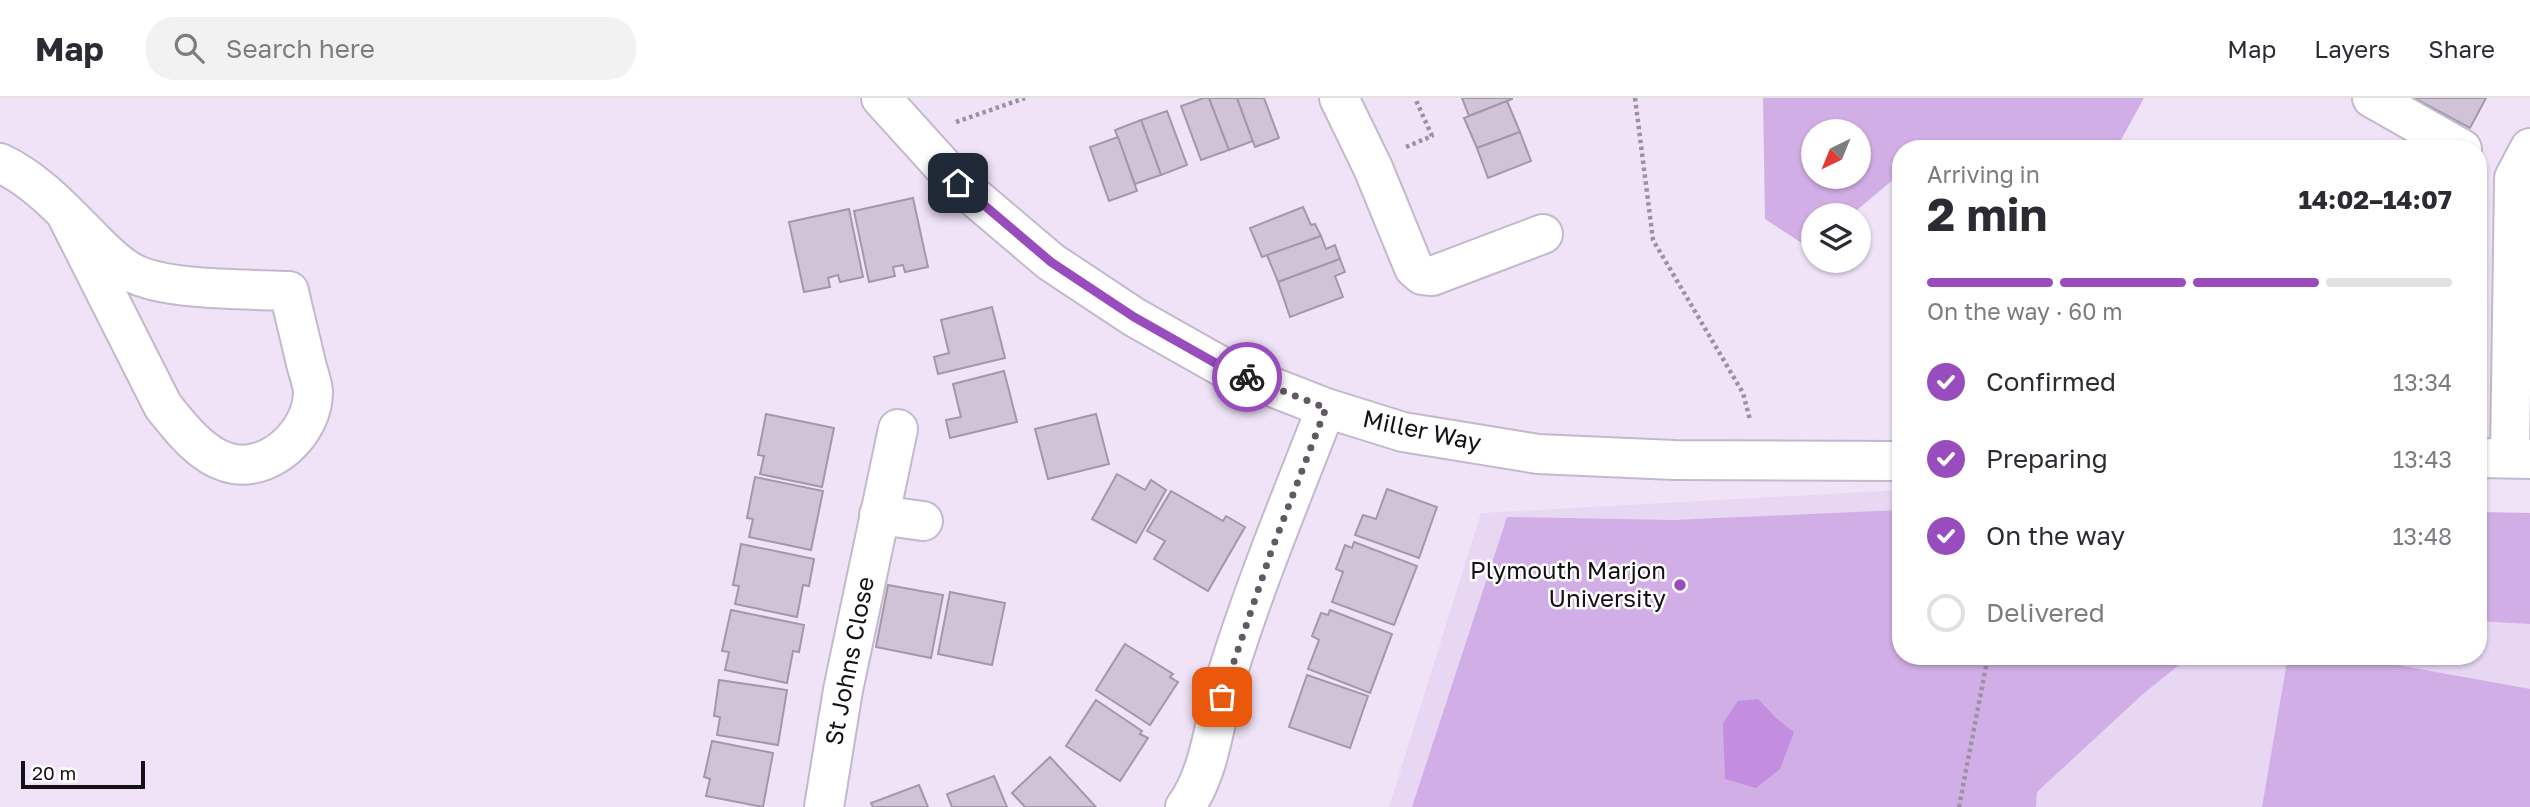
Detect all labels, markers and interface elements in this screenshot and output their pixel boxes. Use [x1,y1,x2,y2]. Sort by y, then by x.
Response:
search box [146,17,636,80]
text: Map [35,29,104,68]
icon: search [170,29,208,67]
text: Search here [226,33,375,64]
text: Map [2227,34,2276,63]
text: Layers [2314,34,2390,63]
text: Share [2428,34,2495,63]
north arrow [1801,119,1871,189]
map controls [1801,119,1871,273]
pin [928,153,988,213]
text: Arriving in [1927,160,2040,188]
icon: home [939,164,977,202]
text: 14:02–14:07 [2298,184,2452,215]
text: 2 min [1927,186,2047,241]
button: layers [1801,203,1871,273]
text: On the way · 60 m [1927,297,2123,325]
courier [1212,342,1282,412]
icon: bike [1228,358,1266,396]
icon: check [1927,363,1965,401]
text: Confirmed [1986,366,2116,397]
text: 13:34 [2393,368,2452,396]
street label: Miller Way [1361,403,1484,456]
icon: check [1927,440,1965,478]
text: Preparing [1986,443,2108,474]
text: 13:43 [2393,445,2452,473]
icon: check [1927,517,1965,555]
text: On the way [1986,520,2125,551]
text: 13:48 [2392,522,2452,550]
place label: Plymouth Marjon University [1470,555,1666,612]
street label: St Johns Close [818,574,879,748]
marker: Plymouth Marjon University [1672,577,1688,593]
text: Delivered [1986,597,2105,628]
pin [1192,667,1252,727]
icon: bag [1203,678,1241,716]
scale bar [21,758,145,790]
text: 20 m [32,761,76,784]

